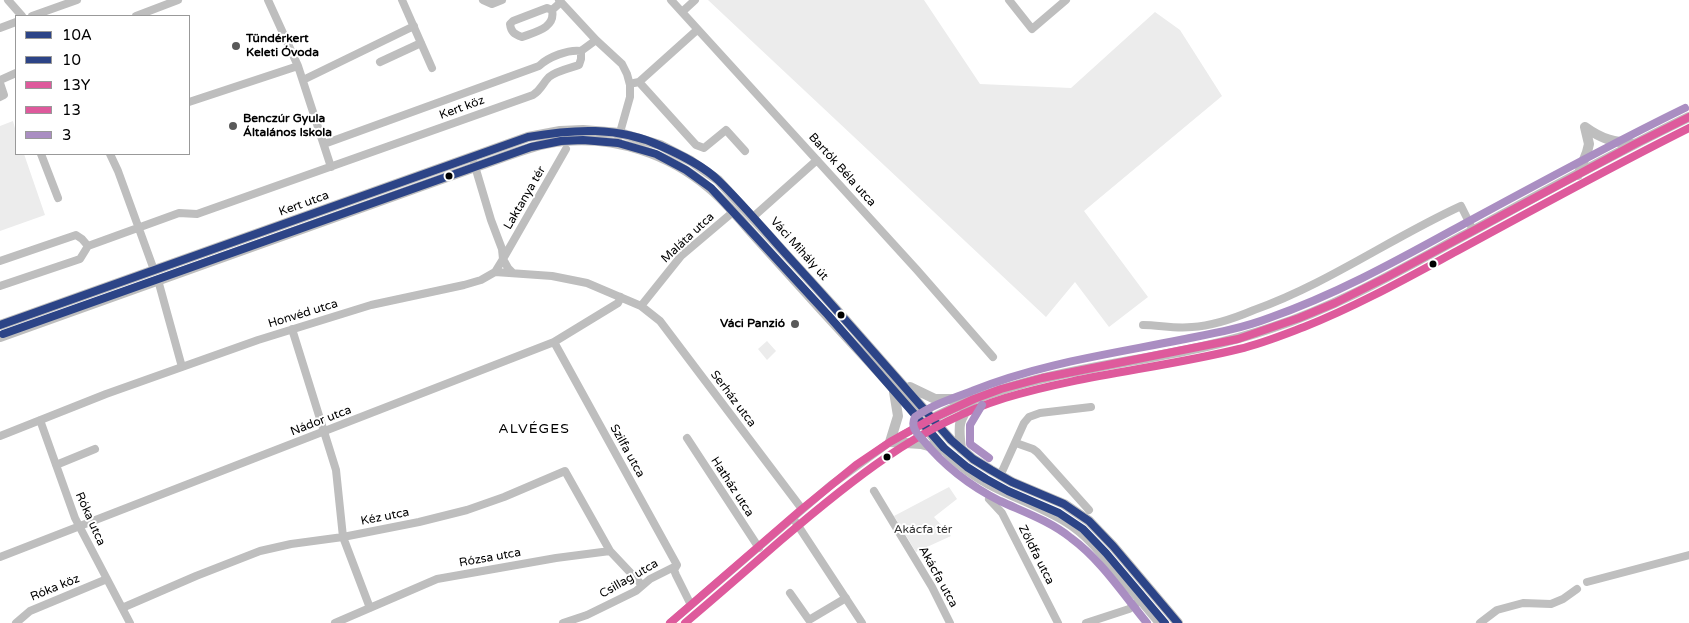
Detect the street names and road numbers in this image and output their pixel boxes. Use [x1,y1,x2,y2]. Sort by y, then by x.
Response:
street label: Kert köz [438,93,486,123]
street label: Bartók Béla utca [805,130,879,210]
street label: Laktanya tér [501,164,549,232]
street label: Kert utca [277,188,331,220]
street label: Maláta utca [658,210,718,266]
street label: Váci Mihály út [767,215,831,283]
street label: Honvéd utca [266,297,340,331]
street label: Serház utca [707,368,759,430]
street label: Nádor utca [289,403,353,439]
street label: Szilfa utca [607,422,647,480]
street label: Hatház utca [707,454,757,520]
street label: Róka utca [72,490,108,548]
street label: Kéz utca [360,505,410,529]
street label: Zöldfa utca [1015,523,1057,587]
street label: Akácfa utca [915,544,961,610]
street label: Rózsa utca [458,545,522,571]
street label: Csillag utca [597,556,661,602]
street label: Róka köz [28,572,82,604]

